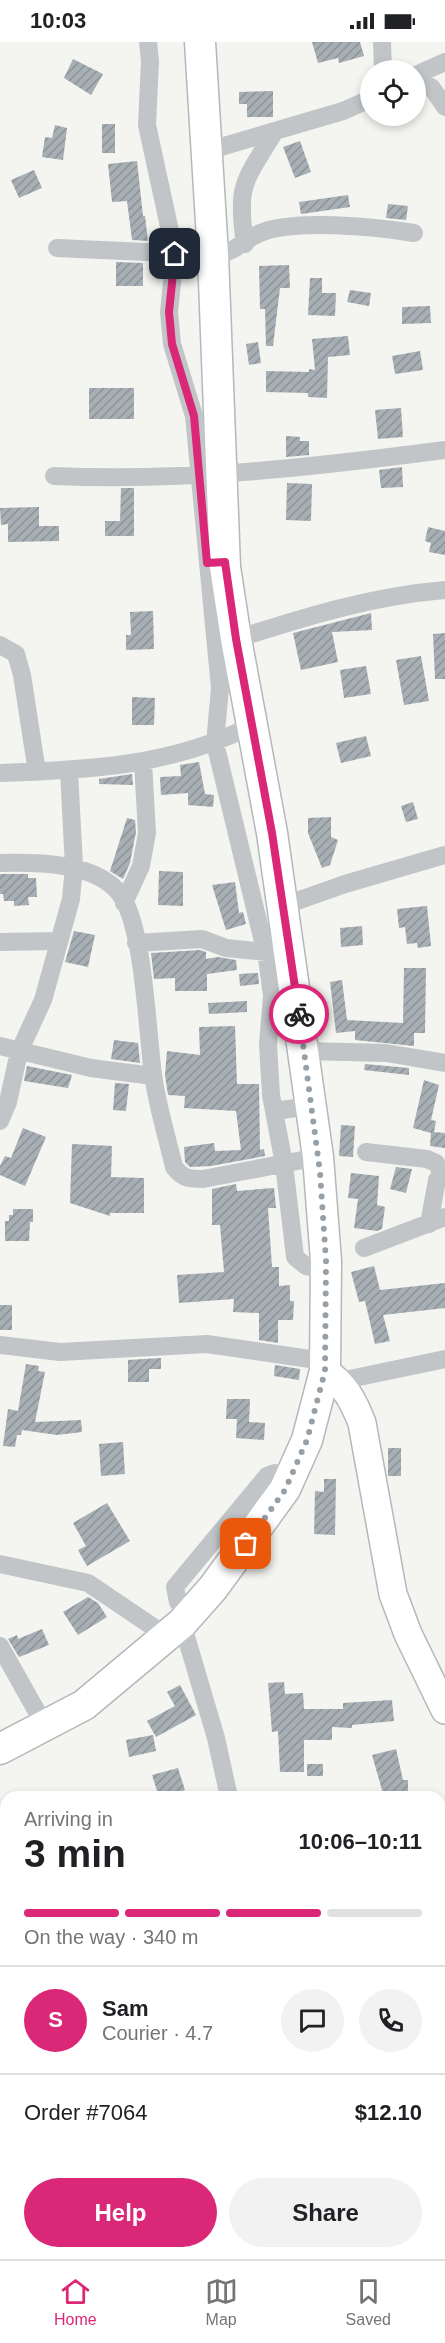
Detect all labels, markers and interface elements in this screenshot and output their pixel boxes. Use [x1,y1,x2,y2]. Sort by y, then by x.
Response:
text: 10:03 [30,8,86,33]
map controls [360,60,426,126]
button: locate [360,60,426,126]
pin [149,228,200,279]
icon: home [158,237,191,270]
courier [269,984,329,1044]
icon: bike [283,998,316,1031]
pin [220,1518,271,1569]
icon: bag [229,1527,262,1560]
text: Arriving in [24,1808,113,1830]
text: 10:06–10:11 [298,1829,422,1854]
text: 3 min [24,1832,126,1875]
text: On the way · 340 m [24,1926,199,1948]
button: chat [281,1989,344,2052]
button: phone [359,1989,422,2052]
text: Sam [102,1996,148,2021]
text: S [48,2007,63,2032]
text: Courier · 4.7 [102,2022,213,2044]
text: Order #7064 [24,2100,148,2125]
text: $12.10 [355,2100,422,2125]
button: Help [24,2178,217,2247]
button: Share [229,2178,422,2247]
tab: Home [54,2275,97,2329]
tab: Map [205,2275,238,2329]
tab: Saved [346,2275,391,2329]

